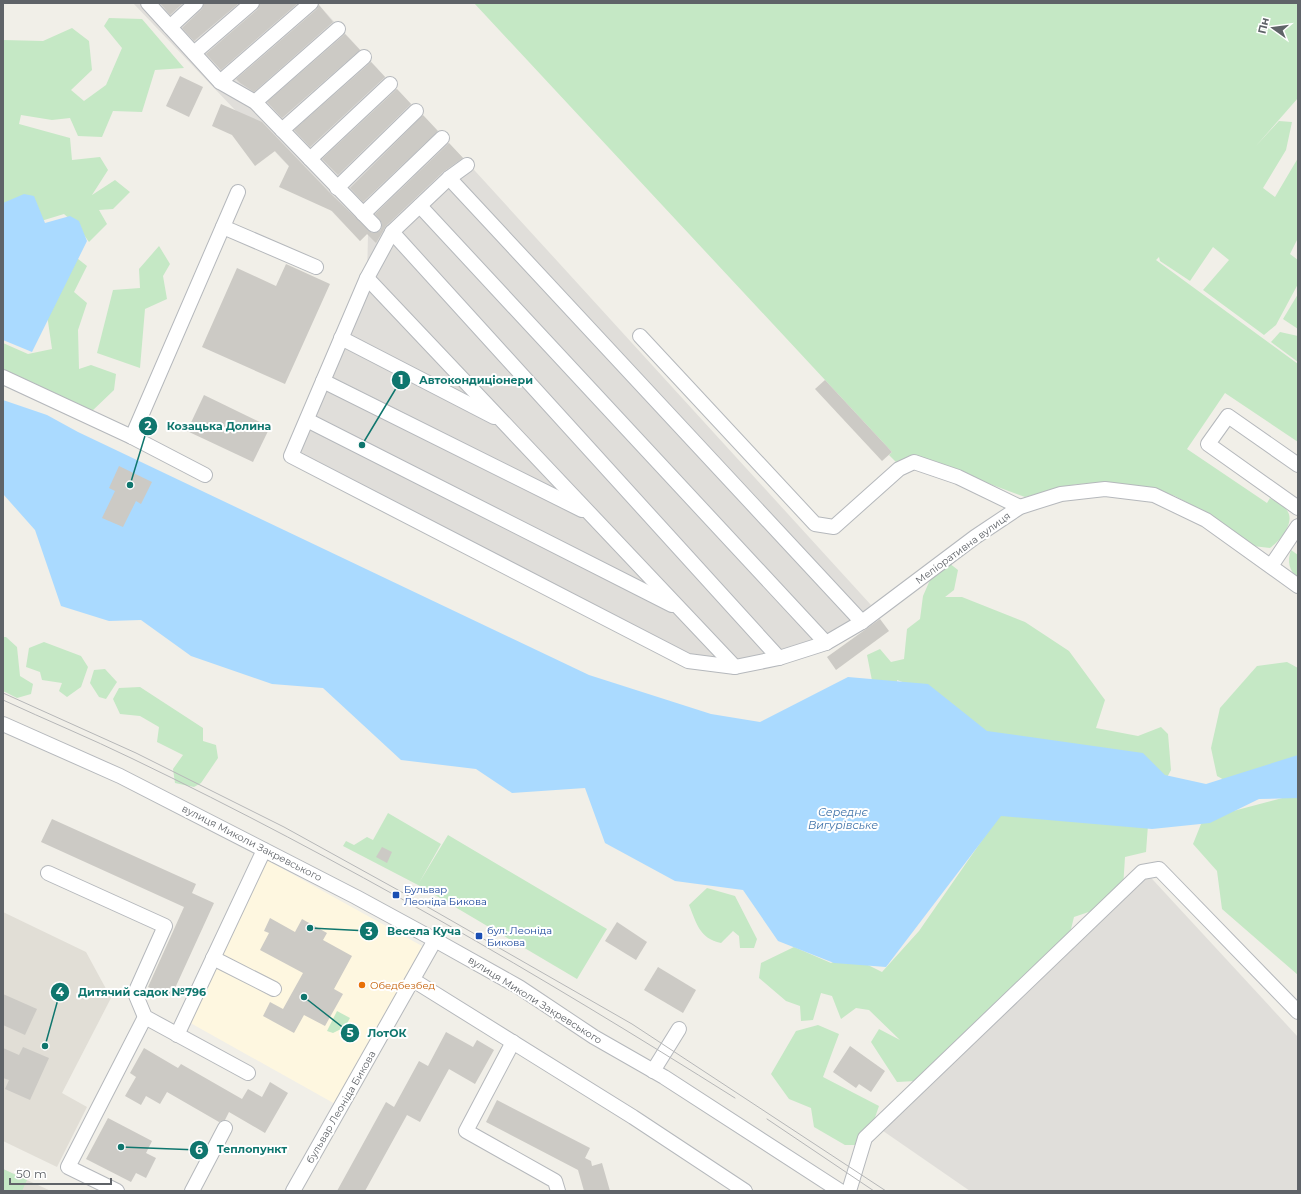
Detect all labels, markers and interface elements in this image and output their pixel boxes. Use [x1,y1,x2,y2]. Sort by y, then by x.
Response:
north arrow [1253,8,1293,48]
text: Пн [1254,16,1272,35]
callout: Автокондиціонери [391,368,541,391]
text: 1 [399,372,403,387]
text: Автокондиціонери [419,373,533,387]
callout: Козацька Долина [138,414,279,437]
text: 2 [144,418,152,433]
text: Козацька Долина [167,419,271,433]
street label: Меліоративна вулиця [913,509,1013,587]
street label: вулиця Миколи Закревського [180,802,324,884]
water label: Середнє Вигурівське [808,805,878,832]
place label: Бульвар Леоніда Бикова [404,883,487,908]
marker: Бульвар Леоніда Бикова [391,890,401,900]
callout: Весела Куча [359,920,469,943]
text: 3 [364,924,373,939]
text: Весела Куча [387,924,461,938]
place label: бул. Леоніда Бикова [487,924,552,949]
marker: бул. Леоніда Бикова [474,931,484,941]
street label: вулиця Миколи Закревського [466,953,604,1047]
place label: Обедбезбед [370,979,435,992]
callout: Дитячий садок №796 [50,980,214,1003]
marker: Обедбезбед [357,980,367,990]
text: 4 [56,984,65,999]
text: Дитячий садок №796 [78,985,206,999]
callout: ЛотОК [340,1021,415,1044]
text: 5 [346,1025,354,1040]
text: ЛотОК [368,1026,407,1040]
street label: бульвар Леоніда Бикова [303,1048,379,1166]
callout: Теплопункт [189,1138,295,1161]
text: 6 [195,1142,203,1157]
text: Теплопункт [217,1142,287,1156]
scale bar [10,1160,111,1186]
text: 50 m [16,1166,47,1181]

